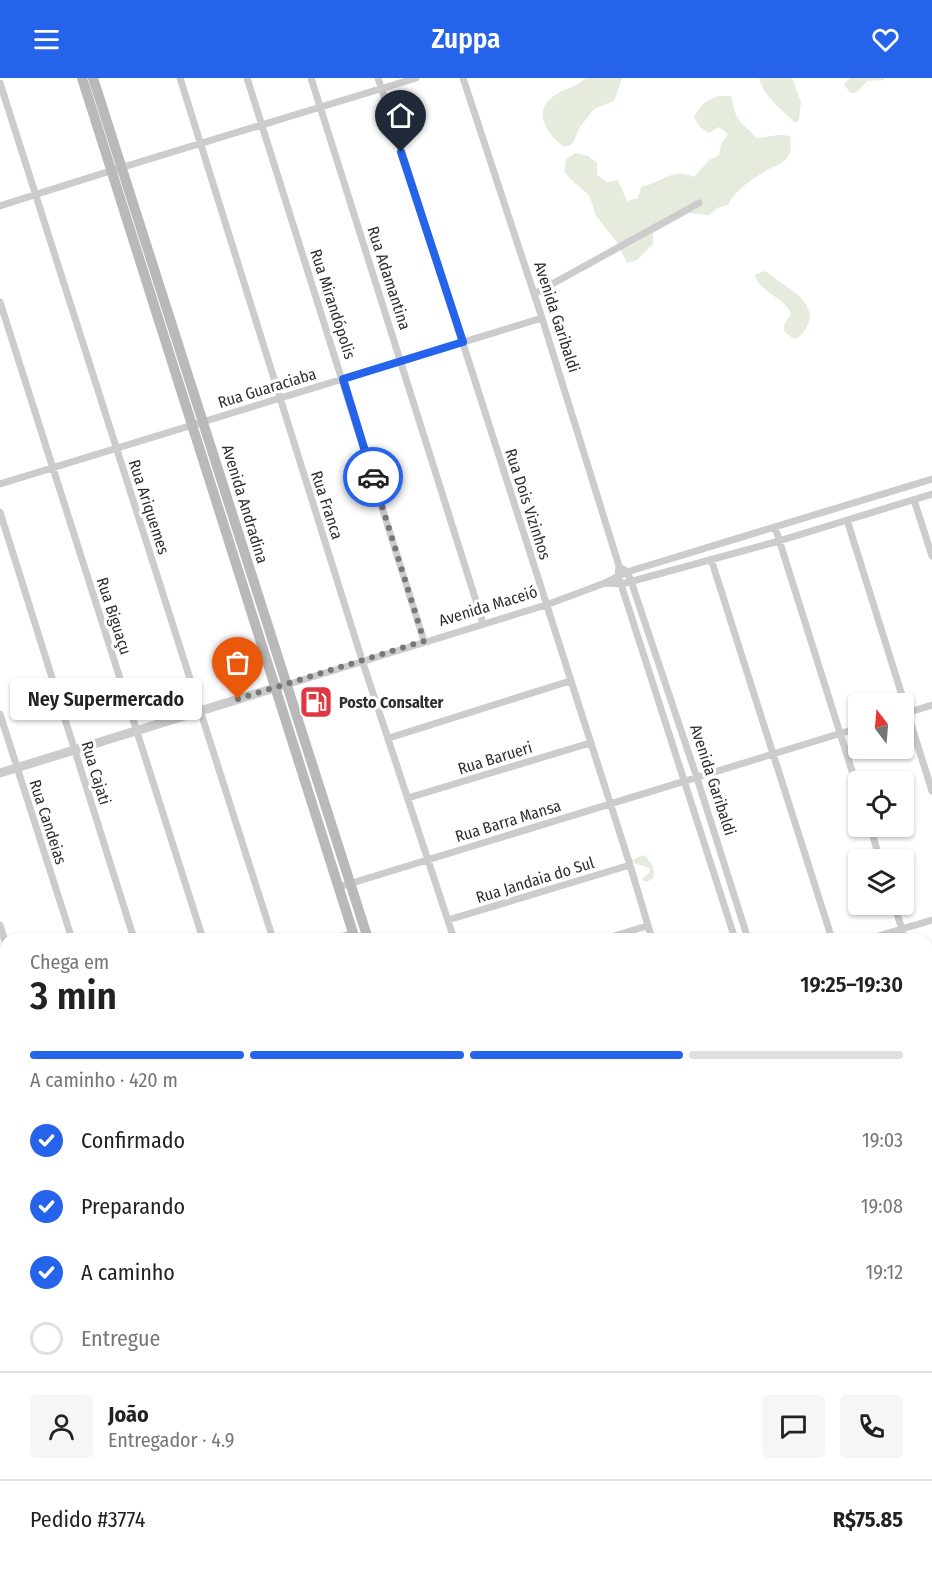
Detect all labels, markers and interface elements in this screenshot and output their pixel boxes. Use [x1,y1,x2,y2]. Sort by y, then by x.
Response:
icon: menu [30,23,63,56]
text: Zuppa [431,23,501,55]
icon: heart [869,23,902,56]
pin [375,90,426,152]
icon: home [384,99,417,132]
street label: Rua Adamantina [363,224,415,332]
street label: Rua Mirandópolis [306,247,360,362]
street label: Avenida Garibaldi [530,259,584,375]
street label: Rua Guaraciaba [215,364,319,412]
street label: Avenida Andradina [218,442,272,566]
street label: Rua Dois Vizinhos [501,446,555,562]
courier [343,447,403,507]
street label: Rua Ariquemes [125,457,173,557]
icon: car [357,461,390,494]
street label: Rua Franca [307,468,347,542]
street label: Rua Biguaçu [93,575,135,657]
street label: Avenida Maceió [436,582,540,630]
pin [212,637,263,699]
icon: bag [221,646,254,679]
callout: Ney Supermercado [10,678,202,720]
fuel station icon: Posto Consalter [298,684,334,720]
text: Ney Supermercado [28,687,184,711]
place label: Posto Consalter [339,693,444,712]
north arrow [848,693,914,759]
map controls [848,693,914,915]
street label: Avenida Garibaldi [686,722,740,838]
street label: Rua Barueri [456,738,534,778]
street label: Rua Cajati [77,739,115,807]
button: locate [848,771,914,837]
street label: Rua Candeias [25,777,71,867]
street label: Rua Barra Mansa [453,796,563,846]
button: layers [848,849,914,915]
street label: Rua Jandaia do Sul [474,853,596,907]
text: Chega em [30,950,109,974]
text: 19:25–19:30 [800,971,903,998]
text: 3 min [30,973,117,1019]
text: A caminho · 420 m [30,1068,178,1092]
icon: check [30,1124,63,1157]
text: Confirmado [81,1127,185,1154]
text: 19:03 [862,1128,903,1152]
icon: check [30,1190,63,1223]
text: Preparando [81,1193,185,1220]
text: 19:08 [861,1194,903,1218]
icon: check [30,1256,63,1289]
text: A caminho [81,1259,175,1286]
text: 19:12 [865,1260,903,1284]
text: Entregue [81,1325,160,1352]
button: person [30,1395,93,1458]
button: chat [762,1395,825,1458]
button: phone [840,1395,903,1458]
text: João [108,1401,149,1428]
text: Entregador · 4.9 [108,1428,234,1452]
text: Pedido #3774 [30,1506,145,1533]
text: R$75.85 [833,1506,903,1533]

